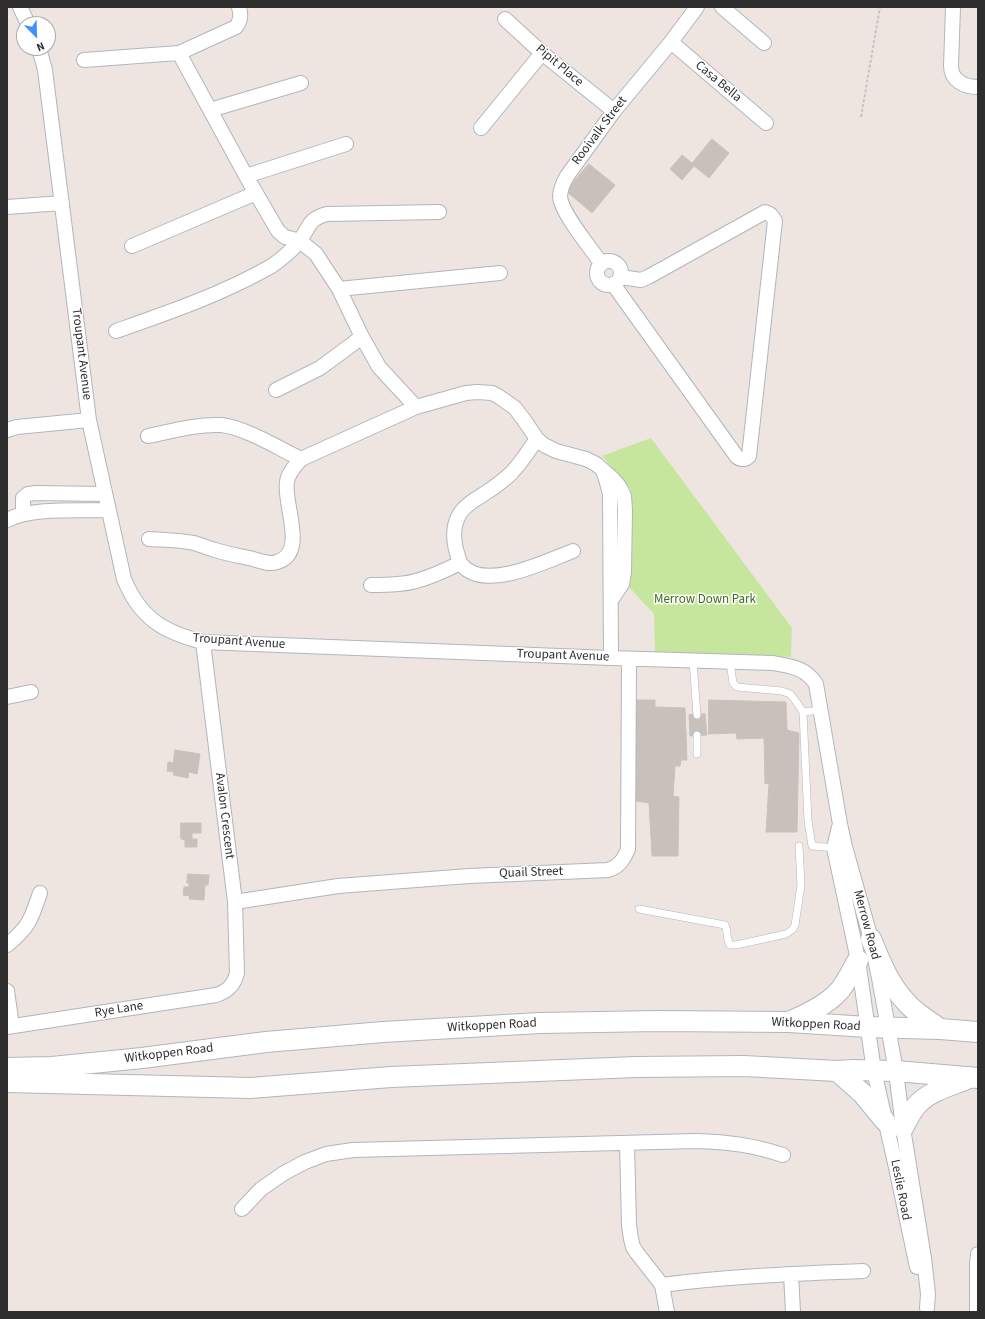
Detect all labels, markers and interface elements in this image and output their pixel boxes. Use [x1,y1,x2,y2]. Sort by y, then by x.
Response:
north arrow [16,16,56,56]
text: N [34,38,47,55]
street label: Pipit Place [532,42,586,90]
street label: Casa Bella [692,58,744,106]
street label: Rooivalk Street [569,94,631,168]
street label: Troupant Avenue [68,307,94,401]
park label: Merrow Down Park [654,592,756,608]
street label: Troupant Avenue [192,631,286,653]
street label: Troupant Avenue [516,647,610,665]
street label: Avalon Crescent [211,772,237,860]
street label: Quail Street [499,864,563,882]
street label: Merrow Road [849,888,883,962]
street label: Rye Lane [94,998,144,1022]
street label: Witkoppen Road [771,1015,861,1035]
street label: Witkoppen Road [447,1016,537,1036]
street label: Witkoppen Road [124,1041,214,1067]
street label: Leslie Road [886,1158,914,1222]

